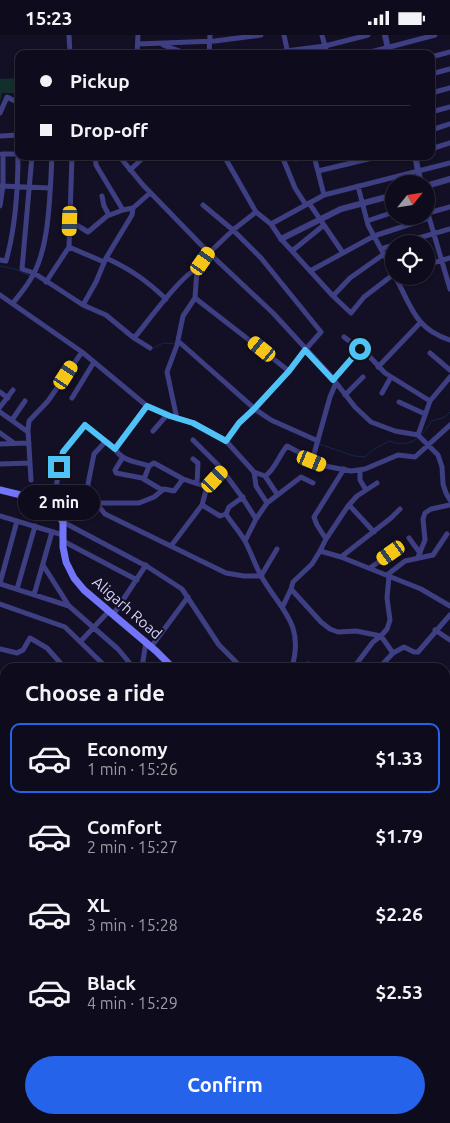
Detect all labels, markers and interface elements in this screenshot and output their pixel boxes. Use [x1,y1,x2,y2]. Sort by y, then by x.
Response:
text: 15:23 [25,7,73,29]
text: Pickup [70,70,130,92]
text: Drop-off [70,119,148,141]
north arrow [385,175,435,225]
map controls [385,175,435,285]
car [61,206,78,236]
button: locate [385,235,435,285]
car [188,244,217,278]
car [245,334,278,364]
route start [349,338,371,360]
car [51,358,80,392]
car [295,448,328,474]
route end [48,456,70,478]
car [199,463,230,495]
callout: 2 min [18,485,100,519]
text: 2 min [39,493,79,511]
car [374,538,407,568]
street label: Aligarh Road [89,573,165,642]
text: Choose a ride [25,680,165,705]
icon: car [27,736,72,781]
text: Economy [87,738,168,760]
text: $1.33 [375,747,423,769]
text: 1 min · 15:26 [87,760,178,778]
icon: car [27,814,72,859]
text: Comfort [87,816,162,838]
text: $1.79 [375,825,423,847]
text: 2 min · 15:27 [87,838,178,856]
icon: car [27,892,72,937]
text: XL [87,894,110,916]
text: $2.26 [375,903,423,925]
text: 3 min · 15:28 [87,916,178,934]
icon: car [27,970,72,1015]
text: Black [87,972,136,994]
text: $2.53 [375,981,423,1003]
text: 4 min · 15:29 [87,994,178,1012]
button: Confirm [25,1056,425,1114]

